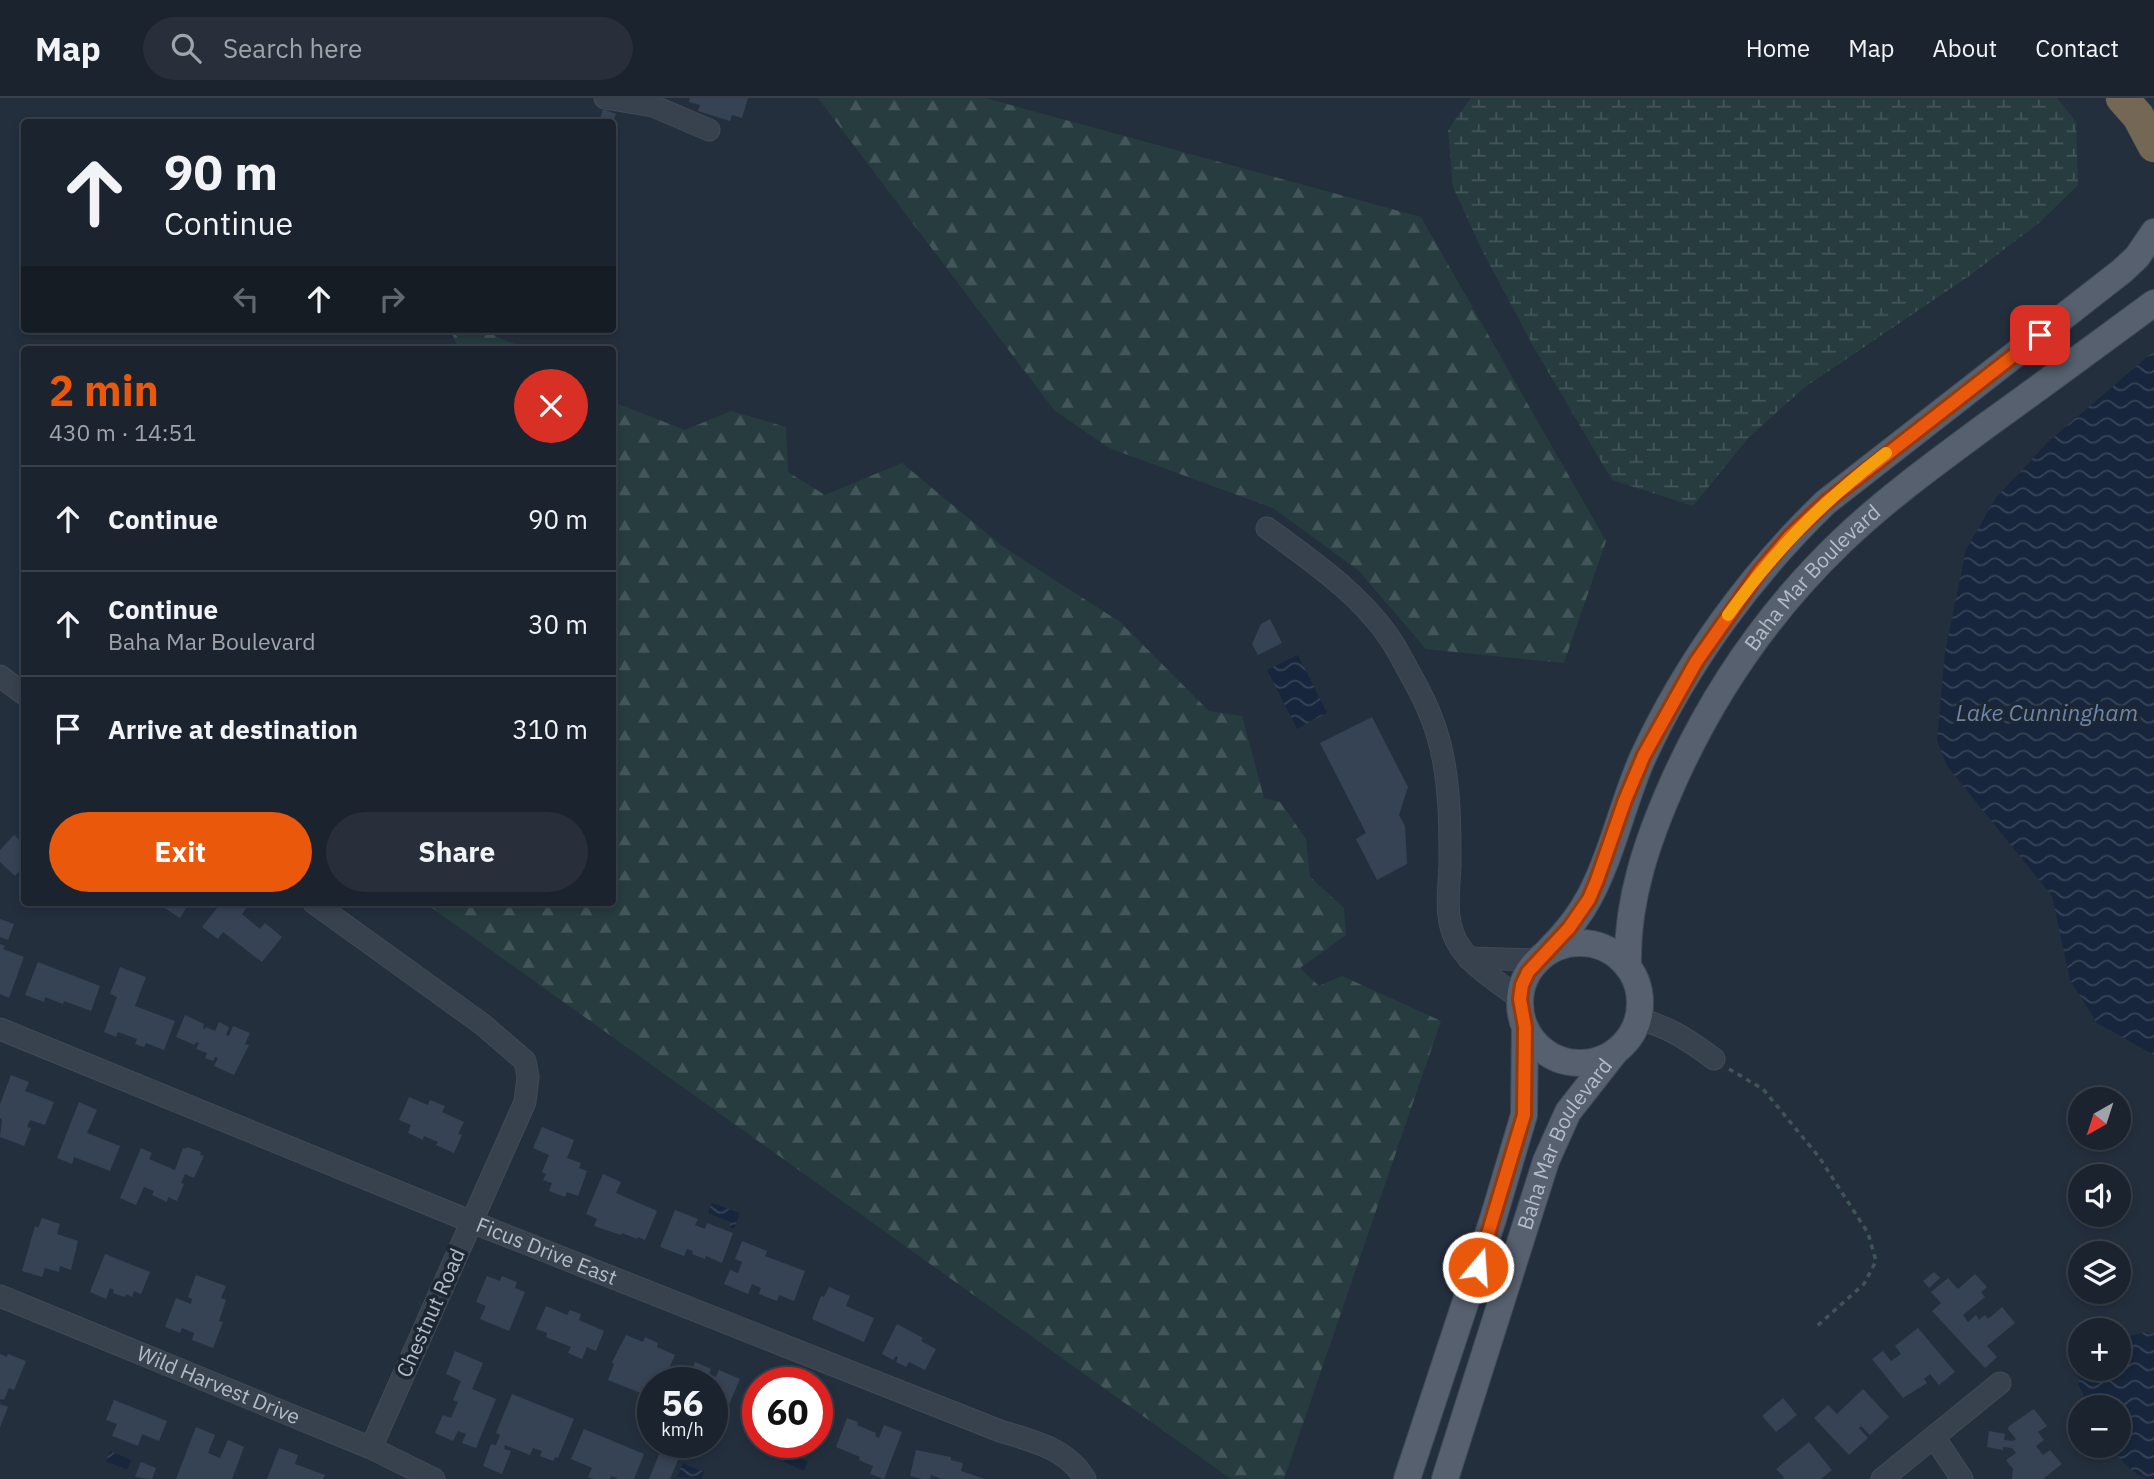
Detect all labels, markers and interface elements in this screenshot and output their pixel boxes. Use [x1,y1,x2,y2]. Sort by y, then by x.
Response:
search box [143,17,633,80]
text: Map [35,27,101,70]
icon: search [167,29,205,67]
text: Search here [223,31,362,65]
text: Home [1746,32,1810,64]
text: Map [1848,32,1894,64]
text: About [1932,32,1997,64]
text: Contact [2035,32,2119,64]
text: 90 m [164,140,278,203]
icon: ahead [49,147,140,238]
text: Continue [164,202,293,244]
icon: left [227,280,265,318]
icon: ahead [300,280,338,318]
icon: right [373,280,411,318]
pin [2010,305,2070,365]
icon: arrive [2021,316,2059,354]
text: 2 min [49,363,159,418]
button: close [514,369,588,443]
text: 430 m · 14:51 [49,417,196,447]
street label: Baha Mar Boulevard [1737,498,1886,656]
icon: ahead [49,500,87,538]
text: Continue [108,502,218,536]
text: 90 m [528,502,588,536]
text: Continue [108,592,218,626]
icon: ahead [49,605,87,643]
text: 30 m [528,607,588,641]
text: Baha Mar Boulevard [108,626,316,656]
water label: Lake Cunningham [1956,697,2138,727]
icon: arrive [49,710,87,748]
text: Arrive at destination [108,712,358,746]
text: 310 m [512,712,588,746]
button: Exit [49,812,312,892]
button: Share [326,812,588,892]
street label: Baha Mar Boulevard [1510,1052,1618,1233]
north arrow [2068,1087,2132,1150]
map controls [2068,1087,2131,1458]
button: sound [2068,1164,2131,1227]
street label: Ficus Drive East [472,1210,621,1291]
position arrow [1441,1230,1515,1304]
button: layers [2068,1241,2131,1304]
street label: Chestnut Road [389,1244,471,1382]
button: + [2068,1318,2131,1381]
street label: Wild Harvest Drive [133,1339,304,1430]
speed limit sign: 60 [742,1367,833,1458]
text: 56 [661,1380,704,1426]
button: − [2068,1395,2131,1458]
text: km/h [661,1418,704,1441]

